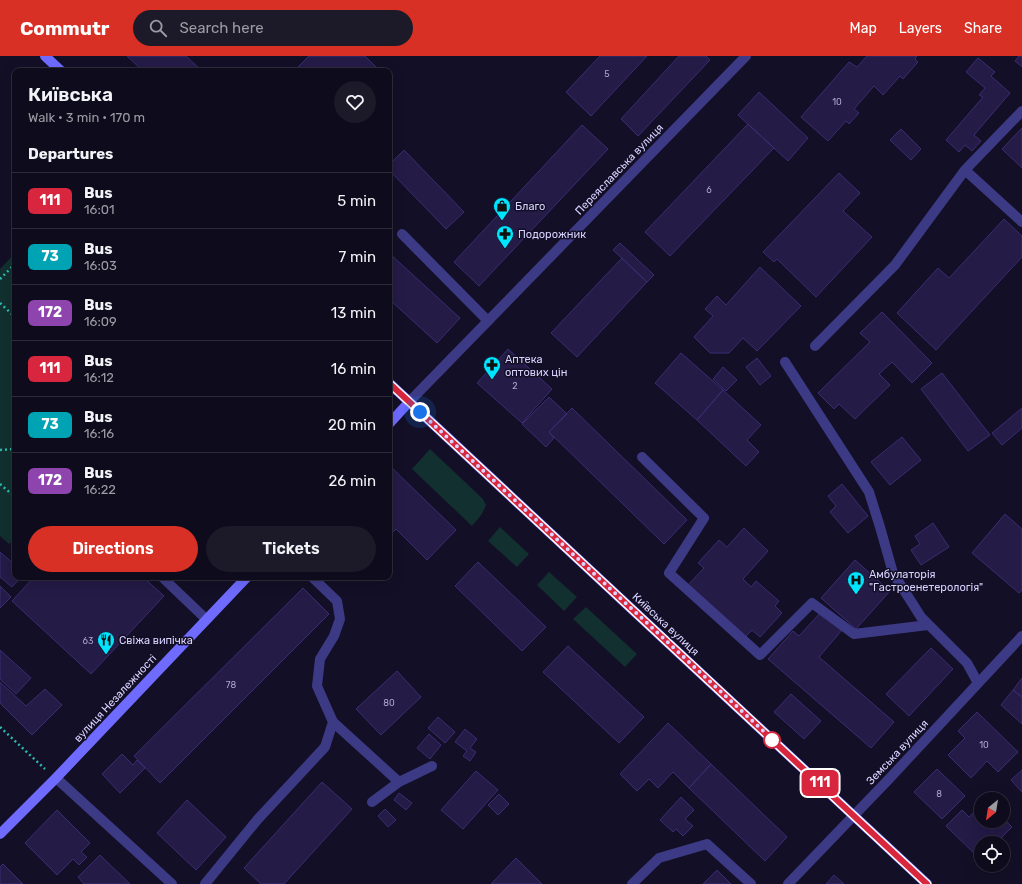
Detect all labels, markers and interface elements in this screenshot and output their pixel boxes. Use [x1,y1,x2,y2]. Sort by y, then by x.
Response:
search box [133,10,413,46]
text: Commutr [20,17,109,40]
icon: search [147,17,169,39]
text: Search here [179,19,264,37]
text: Map [850,20,877,37]
text: Layers [899,20,942,37]
text: Share [964,20,1002,37]
house number: 5 [604,69,610,79]
button: heart [334,81,376,123]
text: Київська [28,83,113,106]
house number: 10 [832,97,842,107]
text: Walk · 3 min · 170 m [28,110,145,125]
street label: Переяславська вулиця [573,121,666,218]
text: Departures [28,145,113,163]
text: Bus [84,184,112,202]
house number: 6 [706,185,712,195]
text: 111 [40,192,60,209]
text: 5 min [337,192,376,210]
shop icon: Благо [492,196,512,221]
place label: Благо [515,200,545,213]
text: 16:01 [84,202,115,217]
pharmacy icon: Подорожник [495,224,515,249]
place label: Подорожник [518,228,586,241]
text: Bus [84,240,112,258]
text: 73 [41,248,59,265]
text: 7 min [339,248,376,266]
text: 16:03 [84,258,117,273]
text: Bus [84,296,112,314]
text: 172 [38,304,62,321]
text: 13 min [331,304,376,322]
text: 16:09 [84,314,117,329]
text: Bus [84,352,112,370]
place label: Аптека оптових цін [505,353,567,379]
pharmacy icon: Аптека оптових цін [482,355,502,380]
text: 111 [40,360,60,377]
text: 16 min [331,360,376,378]
text: 16:12 [84,370,114,385]
house number: 2 [512,381,518,391]
your location [410,402,430,422]
text: Bus [84,408,112,426]
text: 73 [41,416,59,433]
text: 20 min [328,416,376,434]
text: 16:16 [84,426,114,441]
text: Bus [84,464,112,482]
text: 172 [38,472,62,489]
text: 26 min [328,472,376,490]
text: 16:22 [84,482,116,497]
button: Directions [28,526,198,572]
button: Tickets [206,526,376,572]
place label: Амбулаторія "Гастроенетерологія" [869,568,983,594]
hospital icon: Амбулаторія "Гастроенетерологія" [846,570,866,595]
street label: Київська вулиця [630,590,702,659]
restaurant icon: Свіжа випічка [96,630,116,655]
place label: Свіжа випічка [119,634,193,647]
house number: 63 [83,636,93,646]
street label: вулиця Незалежності [71,652,159,745]
house number: 78 [226,680,236,690]
house number: 80 [383,698,395,708]
street label: Земська вулиця [864,717,931,788]
unlabelled marker [763,731,781,749]
house number: 10 [979,740,989,750]
line badge: 111 [797,770,843,796]
text: 111 [810,774,830,791]
house number: 8 [936,789,942,799]
north arrow [974,792,1010,828]
map controls [974,792,1010,872]
button: locate [974,836,1010,872]

